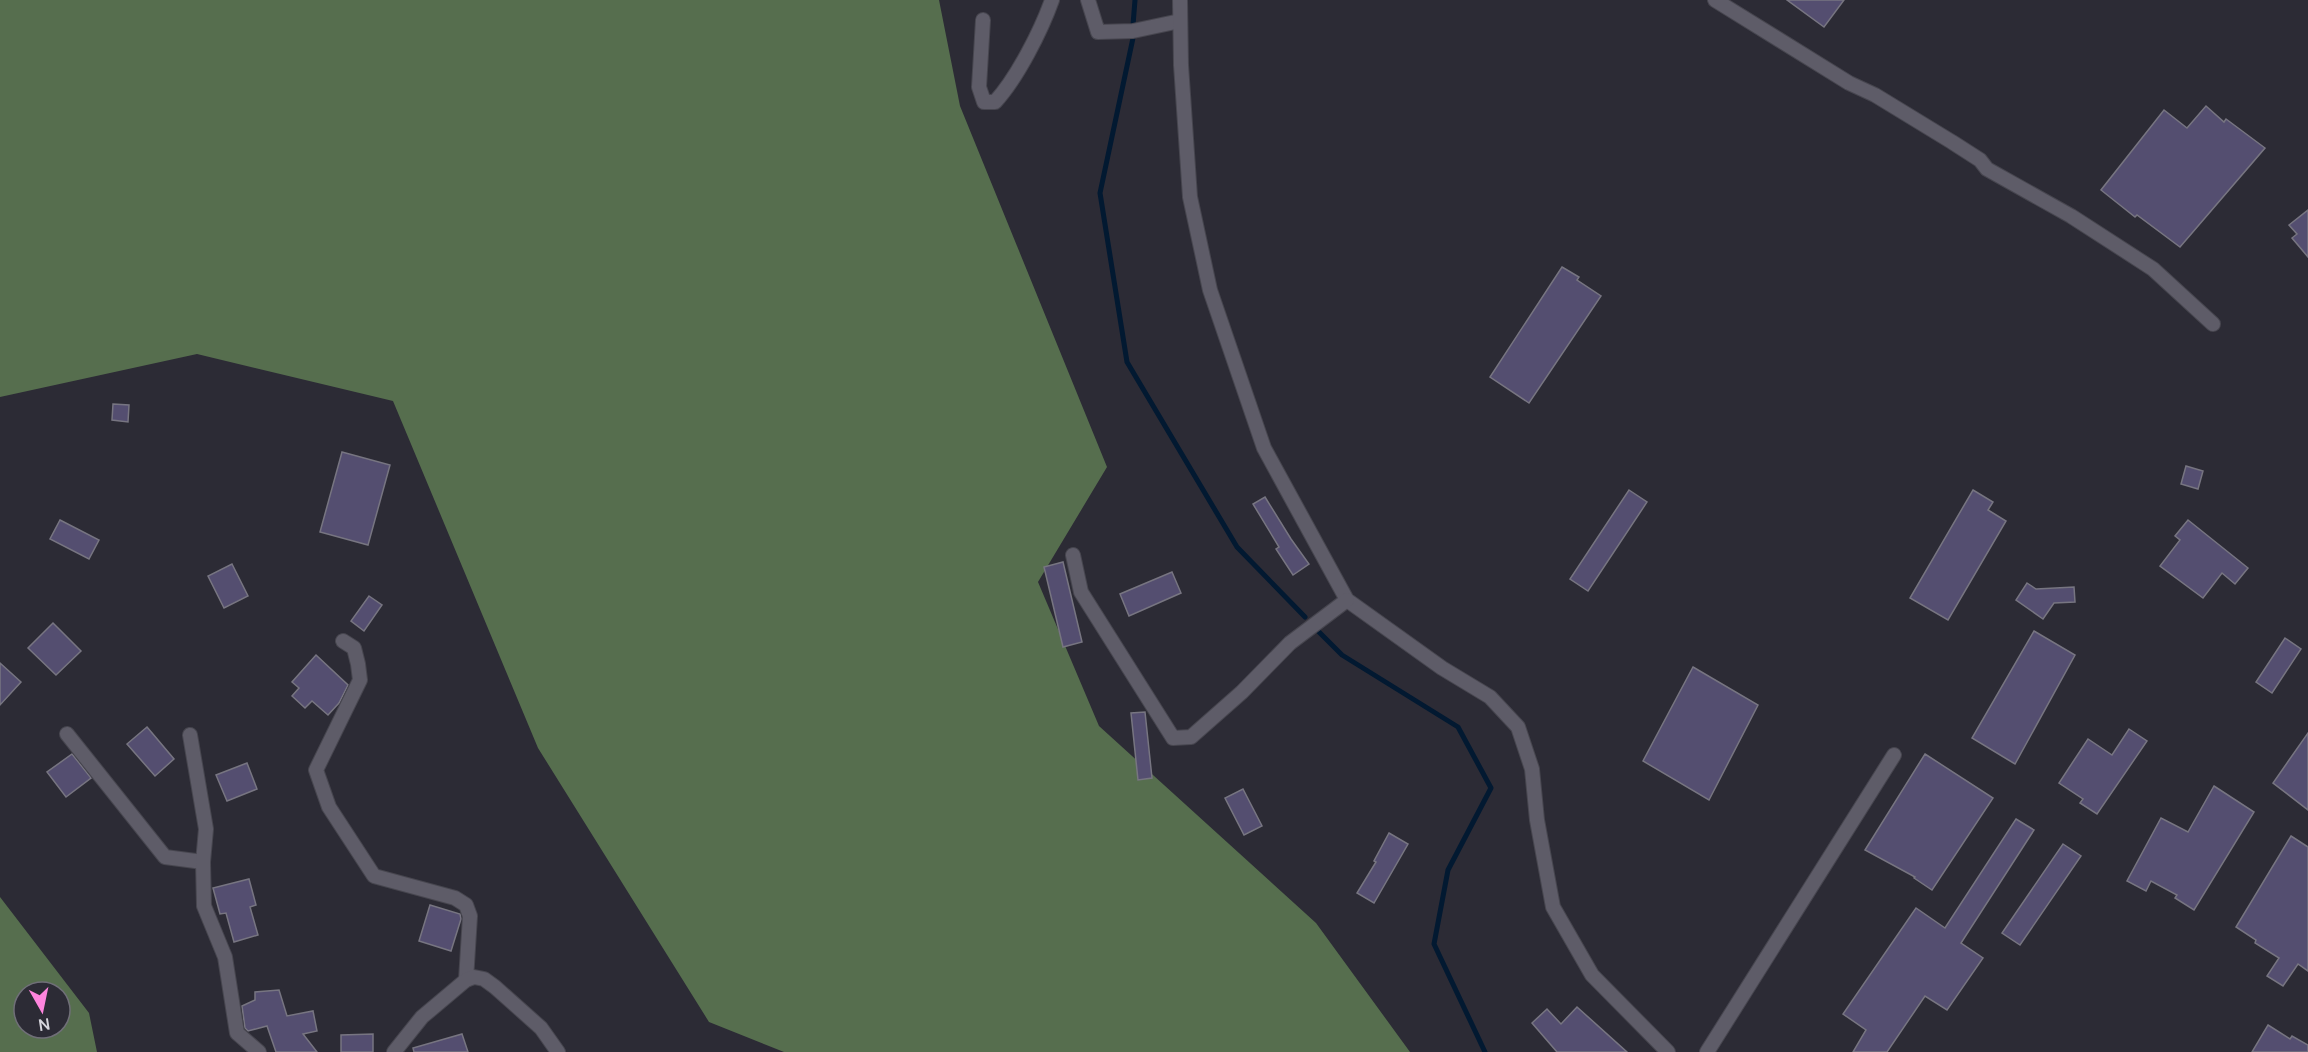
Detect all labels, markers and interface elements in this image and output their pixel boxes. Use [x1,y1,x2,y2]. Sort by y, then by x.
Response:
north arrow [12,980,72,1040]
text: N [37,1013,52,1037]

